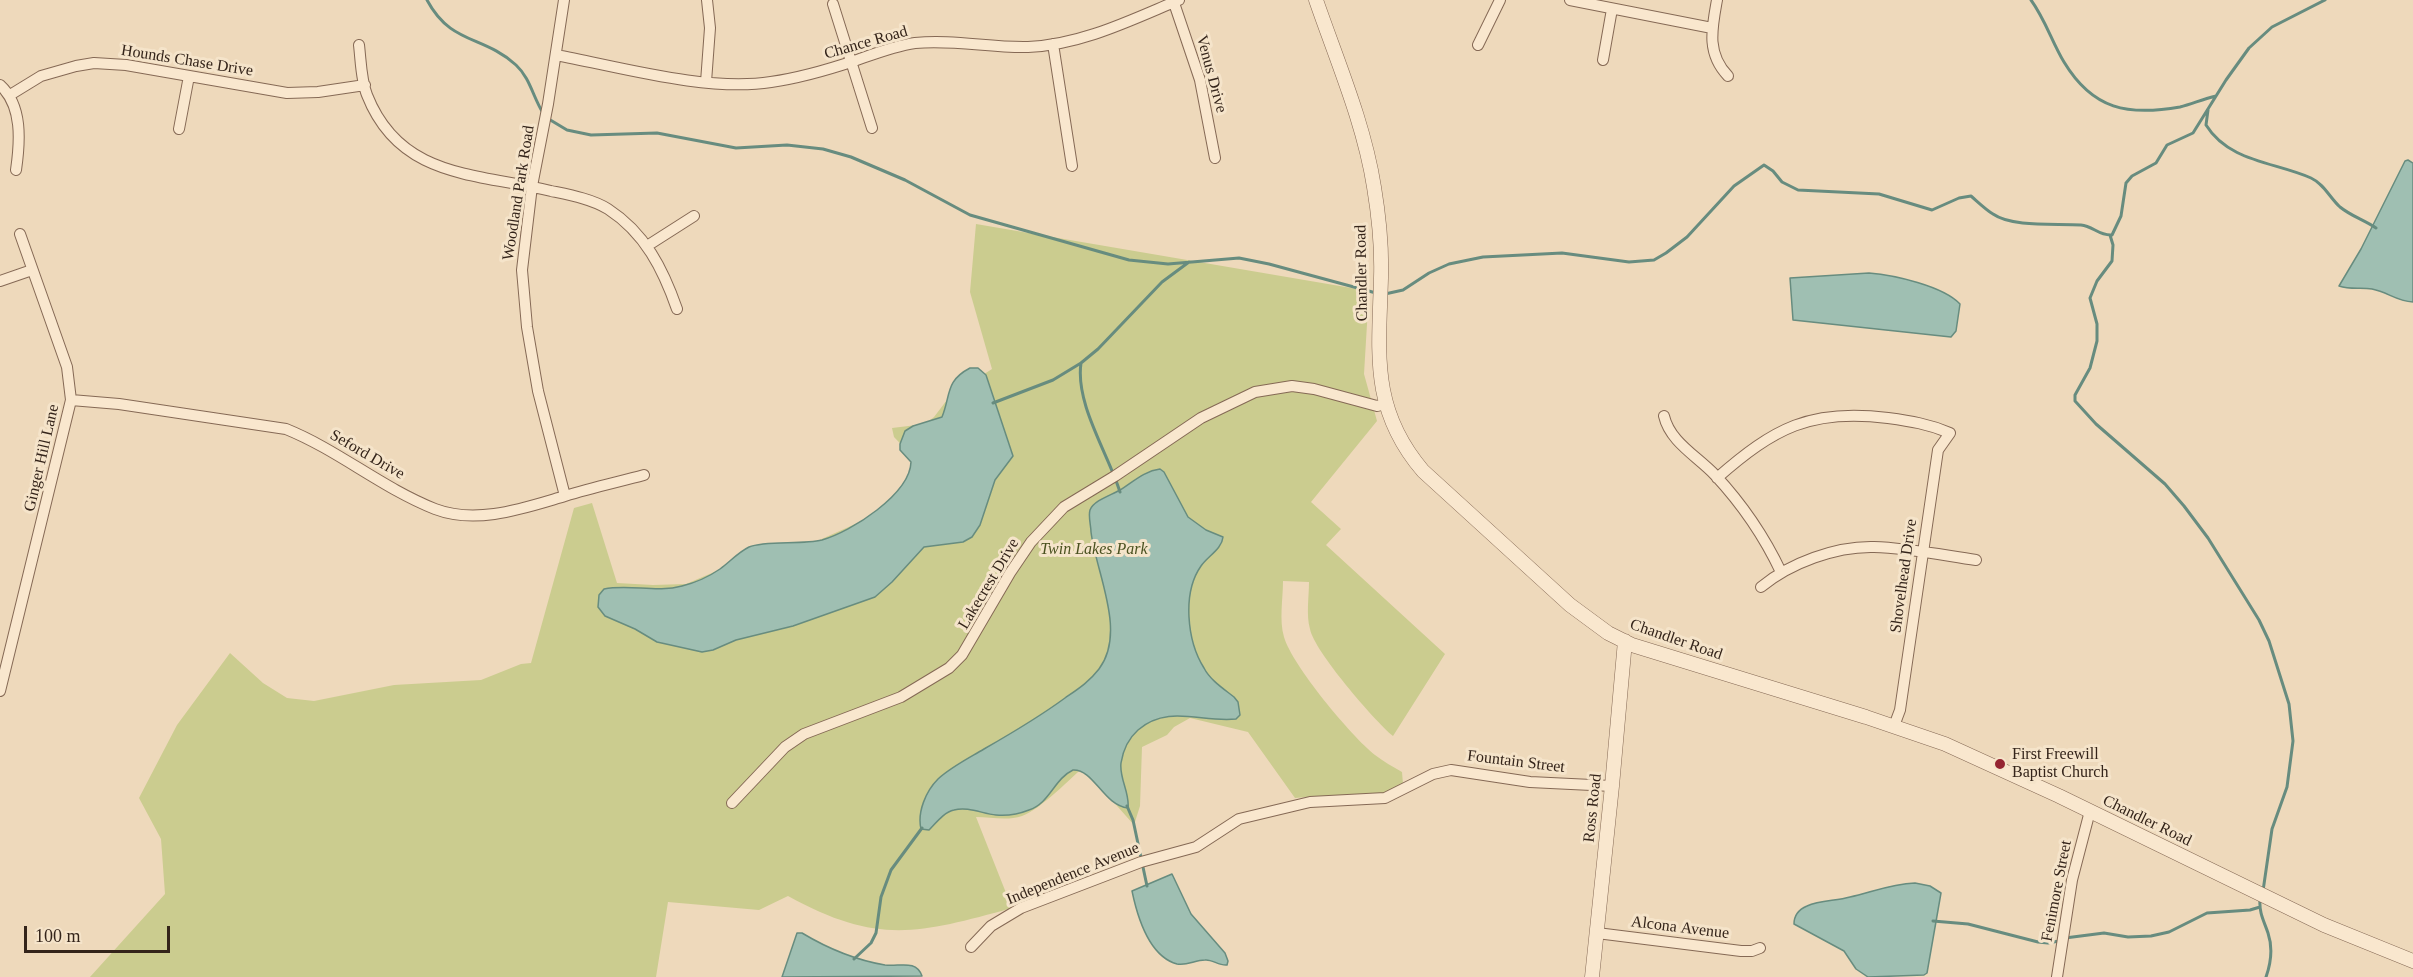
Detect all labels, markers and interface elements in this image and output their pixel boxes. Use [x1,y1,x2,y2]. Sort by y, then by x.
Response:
street label: Chance Road [822,22,910,64]
street label: Venus Drive [1191,33,1231,115]
street label: Hounds Chase Drive [120,41,254,81]
street label: Woodland Park Road [499,124,539,262]
street label: Chandler Road [1352,225,1372,321]
street label: Ginger Hill Lane [20,403,64,513]
street label: Seford Drive [326,426,408,484]
street label: Shovelhead Drive [1886,518,1922,634]
street label: Lakecrest Drive [954,535,1024,633]
park label: Twin Lakes Park [1040,540,1148,560]
street label: Chandler Road [1627,615,1725,665]
place label: First Freewill Baptist Church [2012,745,2108,783]
street label: Fountain Street [1466,746,1566,778]
marker: First Freewill Baptist Church [1993,757,2007,771]
street label: Ross Road [1580,773,1606,843]
street label: Chandler Road [2099,791,2195,851]
street label: Independence Avenue [1004,839,1142,909]
street label: Fenimore Street [2038,839,2076,943]
street label: Alcona Avenue [1630,912,1730,944]
scale bar [27,914,172,952]
text: 100 m [35,926,81,946]

